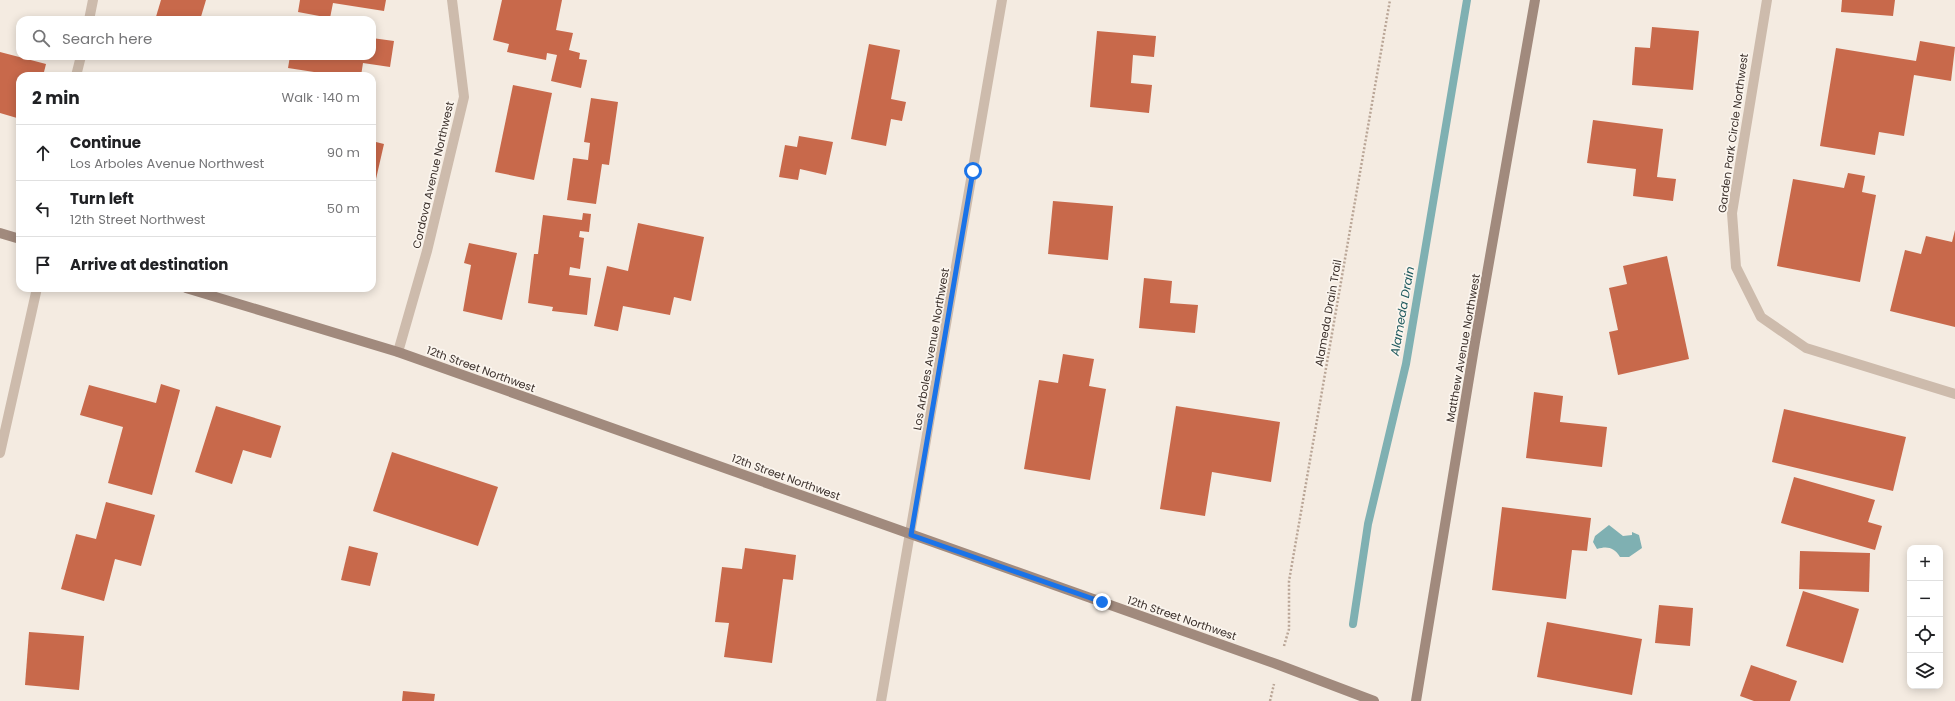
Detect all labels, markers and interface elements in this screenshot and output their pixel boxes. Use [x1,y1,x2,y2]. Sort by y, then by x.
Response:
search box [16,16,376,60]
icon: search [30,27,52,49]
text: Search here [62,28,152,49]
street label: Garden Park Circle Northwest [1714,52,1752,214]
text: 2 min [32,86,80,110]
text: Walk · 140 m [282,88,360,107]
street label: Cordova Avenue Northwest [408,100,458,250]
text: Continue [70,132,141,153]
icon: ahead [32,142,54,164]
text: 90 m [327,143,360,162]
text: Los Arboles Avenue Northwest [70,154,264,173]
route start [964,162,982,180]
text: Turn left [70,188,134,209]
icon: left [32,198,54,220]
text: 50 m [327,199,360,218]
text: 12th Street Northwest [70,210,205,229]
icon: arrive [32,254,54,276]
text: Arrive at destination [70,254,228,275]
street label: Alameda Drain Trail [1311,258,1345,368]
water label: Alameda Drain [1386,265,1418,358]
street label: Los Arboles Avenue Northwest [909,267,953,431]
street label: Matthew Avenue Northwest [1442,273,1484,423]
street label: 12th Street Northwest [424,342,538,396]
street label: 12th Street Northwest [729,450,843,504]
map controls [1907,545,1943,689]
button: + [1907,545,1943,581]
button: − [1907,581,1943,617]
street label: 12th Street Northwest [1125,592,1239,644]
route end [1093,593,1111,611]
button: locate [1907,617,1943,653]
button: layers [1907,653,1943,689]

